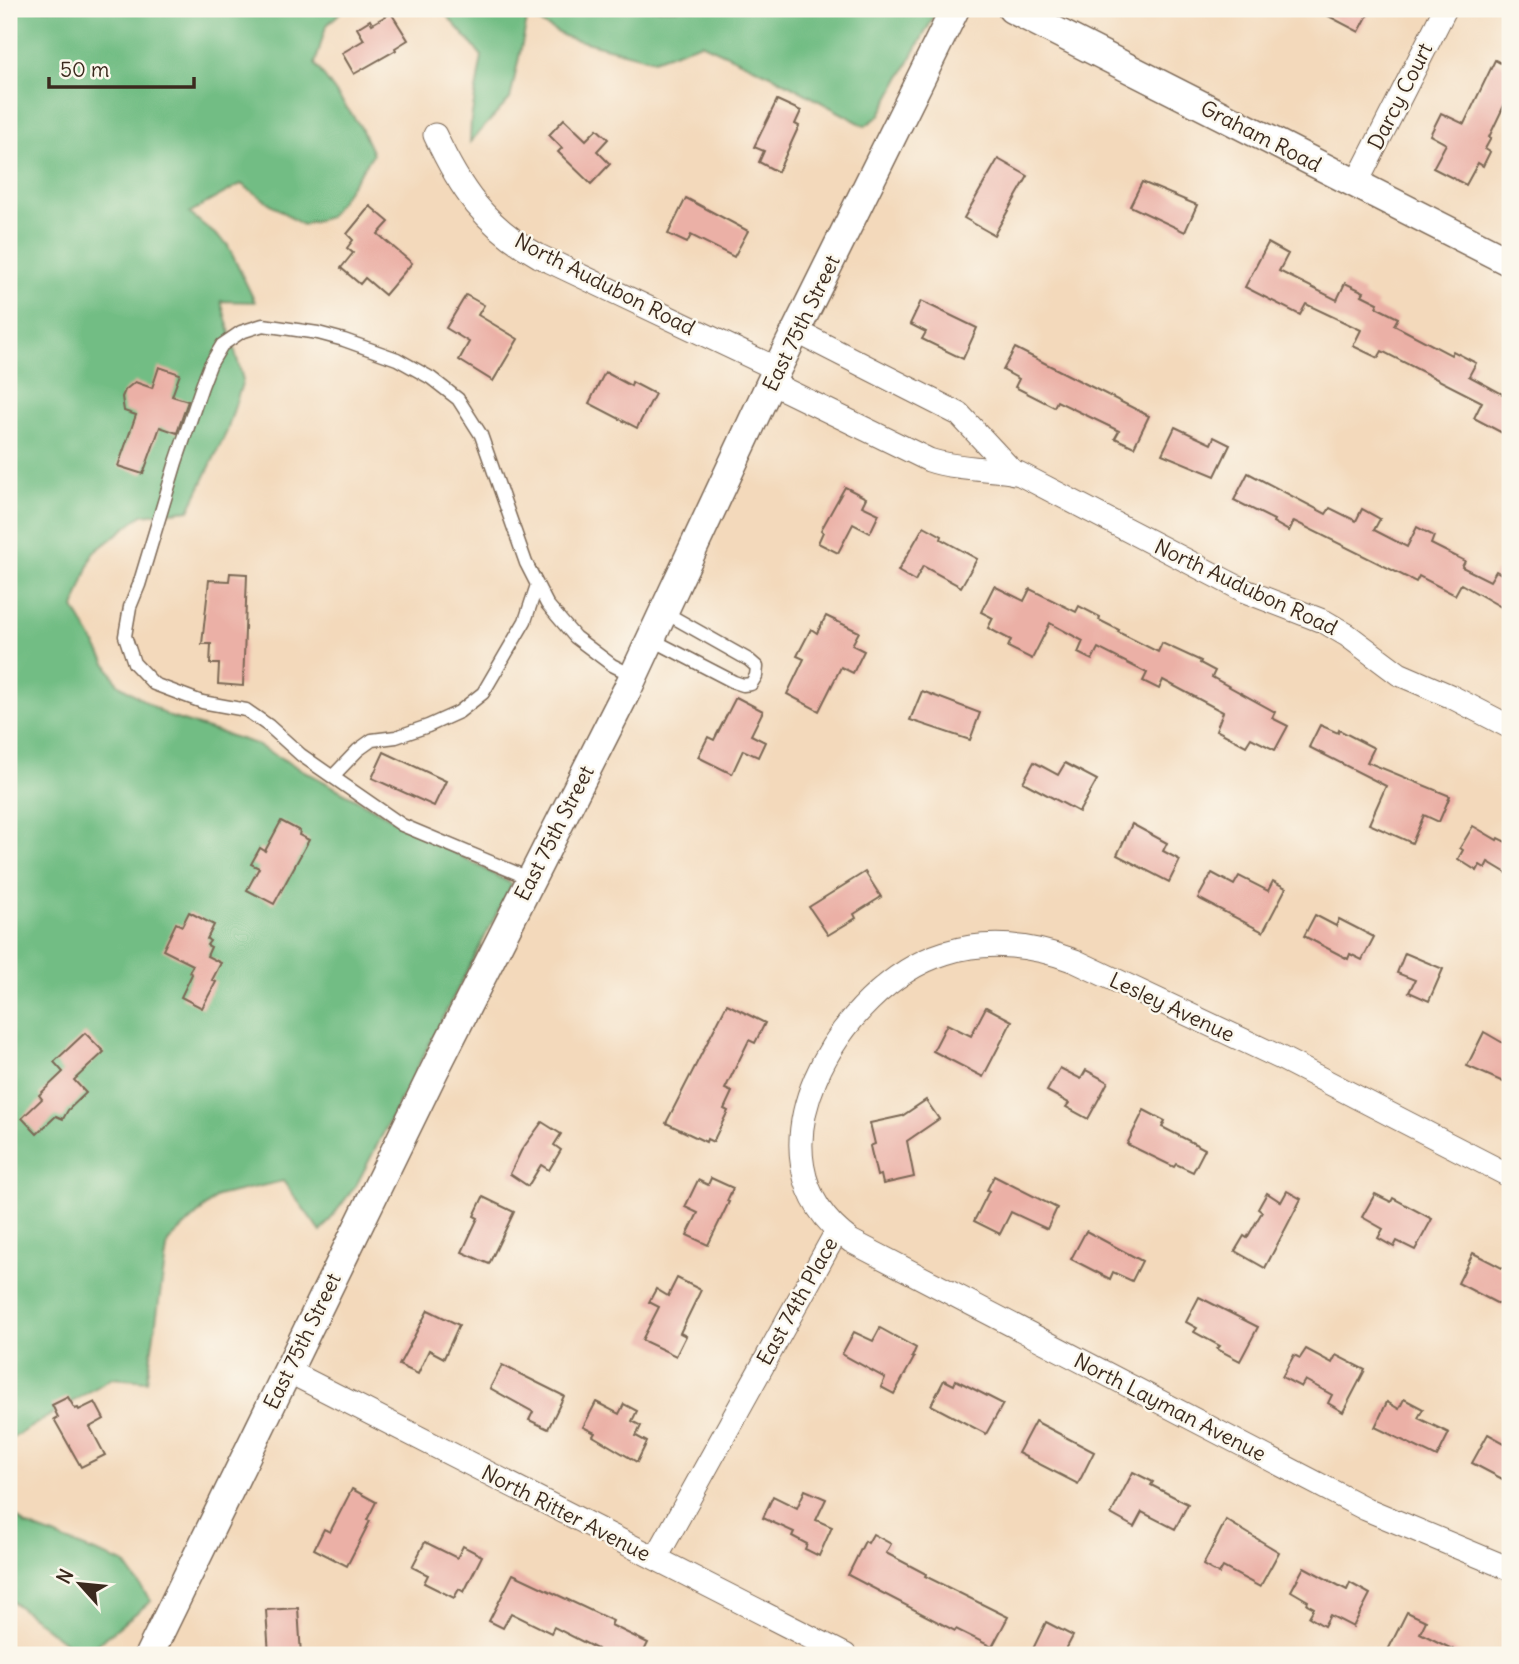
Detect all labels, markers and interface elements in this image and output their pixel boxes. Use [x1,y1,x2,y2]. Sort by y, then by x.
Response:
street label: Darcy Court [1362,38,1438,154]
scale bar [49,46,194,90]
text: 50 m [60,56,109,83]
street label: Graham Road [1196,94,1326,178]
street label: North Audubon Road [510,227,700,341]
street label: East 75th Street [756,250,846,396]
street label: North Audubon Road [1150,533,1342,641]
street label: East 75th Street [508,761,600,905]
street label: Lesley Avenue [1105,966,1239,1048]
street label: East 74th Place [751,1232,843,1370]
street label: East 75th Street [257,1268,347,1414]
street label: North Layman Avenue [1069,1347,1271,1467]
street label: North Ritter Avenue [477,1459,655,1567]
north arrow [46,1548,116,1618]
text: N [51,1565,79,1588]

